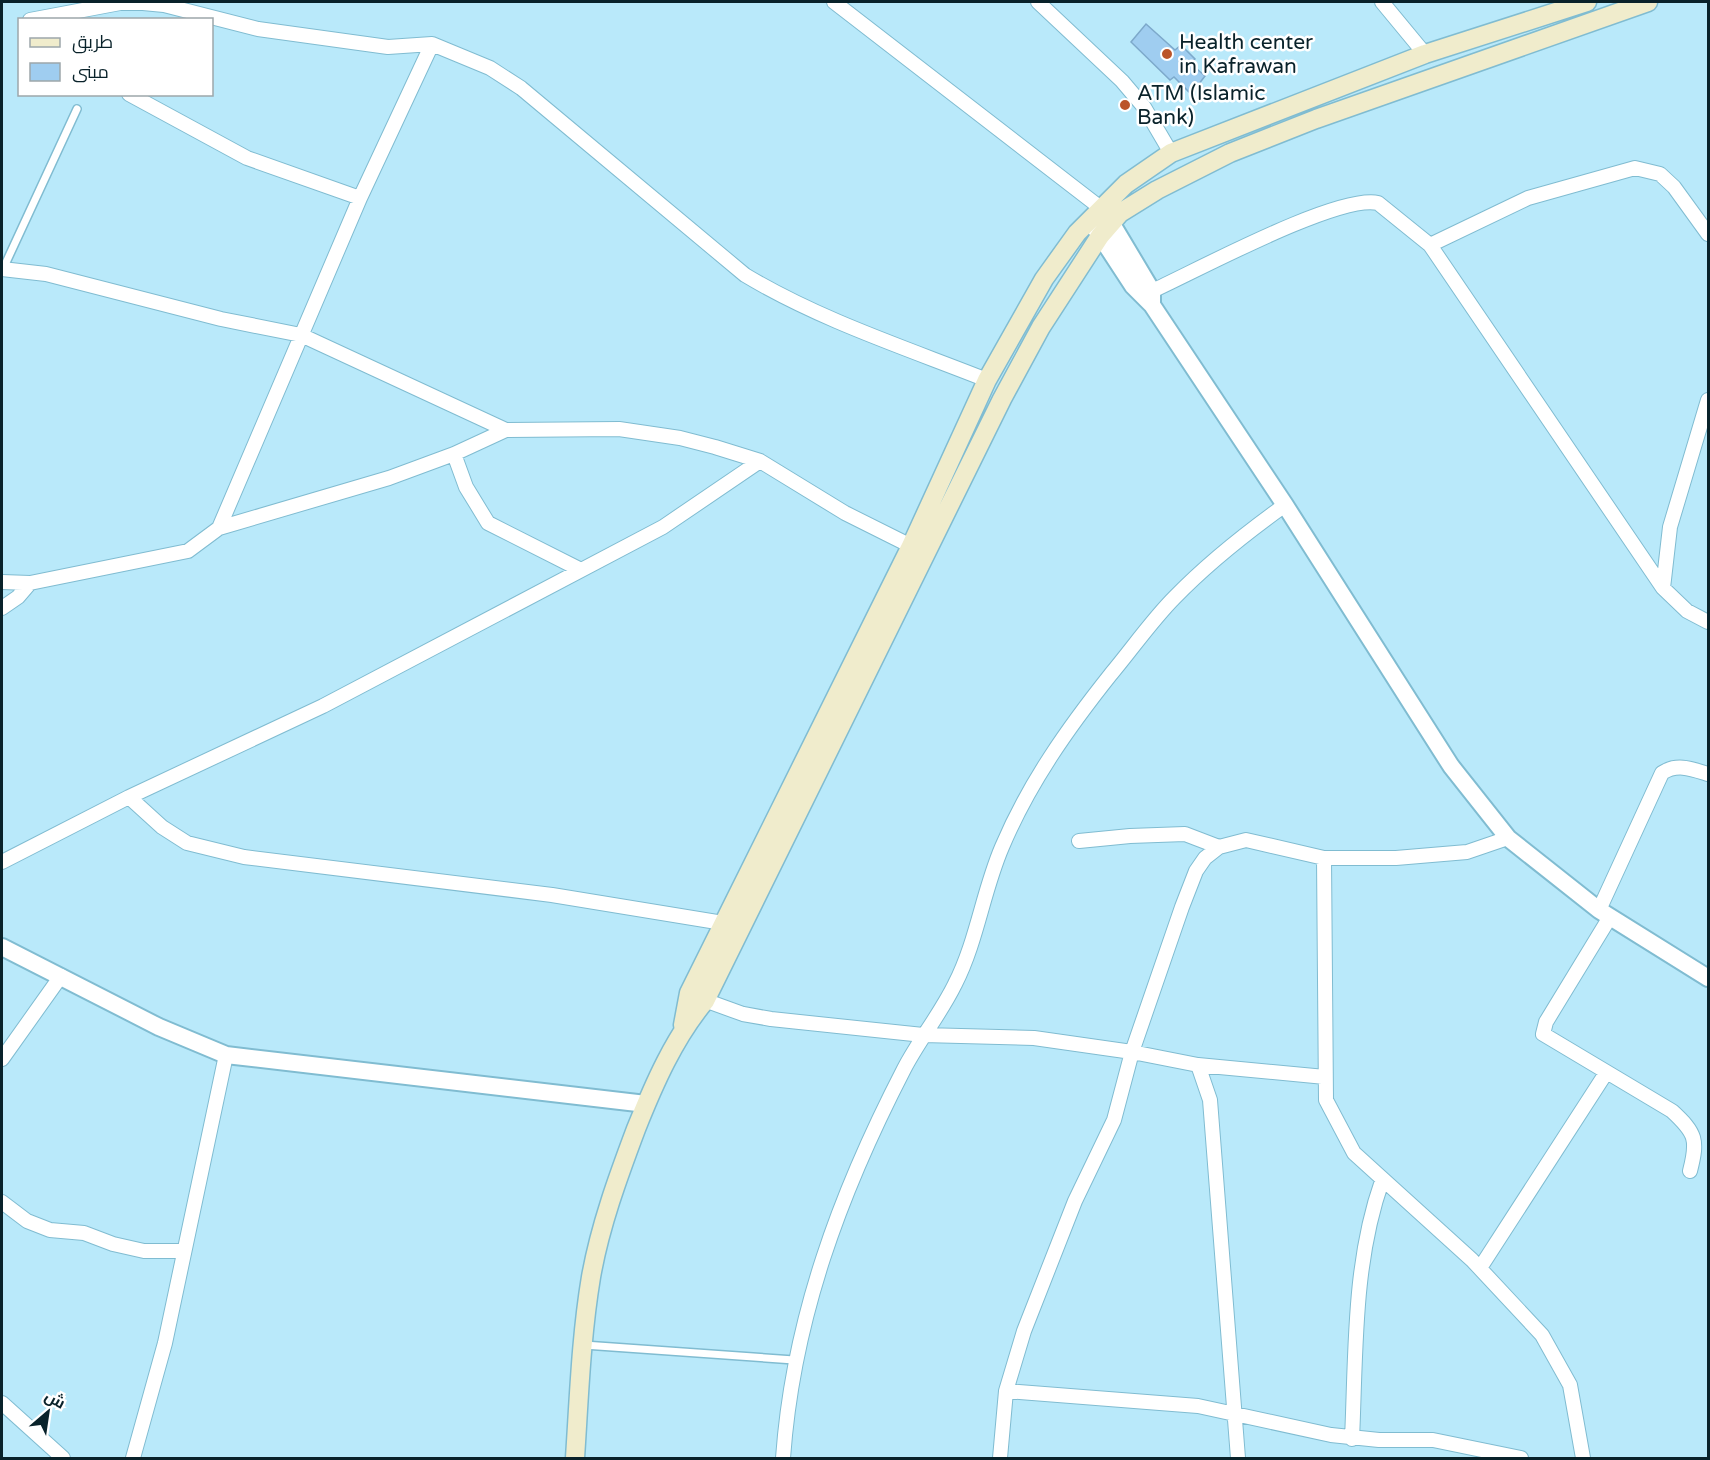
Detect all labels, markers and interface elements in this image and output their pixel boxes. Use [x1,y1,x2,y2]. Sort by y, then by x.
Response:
legend [18,18,213,96]
place label: Health center in Kafrawan [1179,30,1313,79]
text: طريق [72,31,113,54]
marker: Health center in Kafrawan [1160,47,1174,61]
text: مبنى [72,61,109,83]
place label: ATM (Islamic Bank) [1137,81,1265,130]
marker: ATM (Islamic Bank) [1118,98,1132,112]
north arrow [18,1382,78,1442]
text: ش [41,1386,69,1413]

